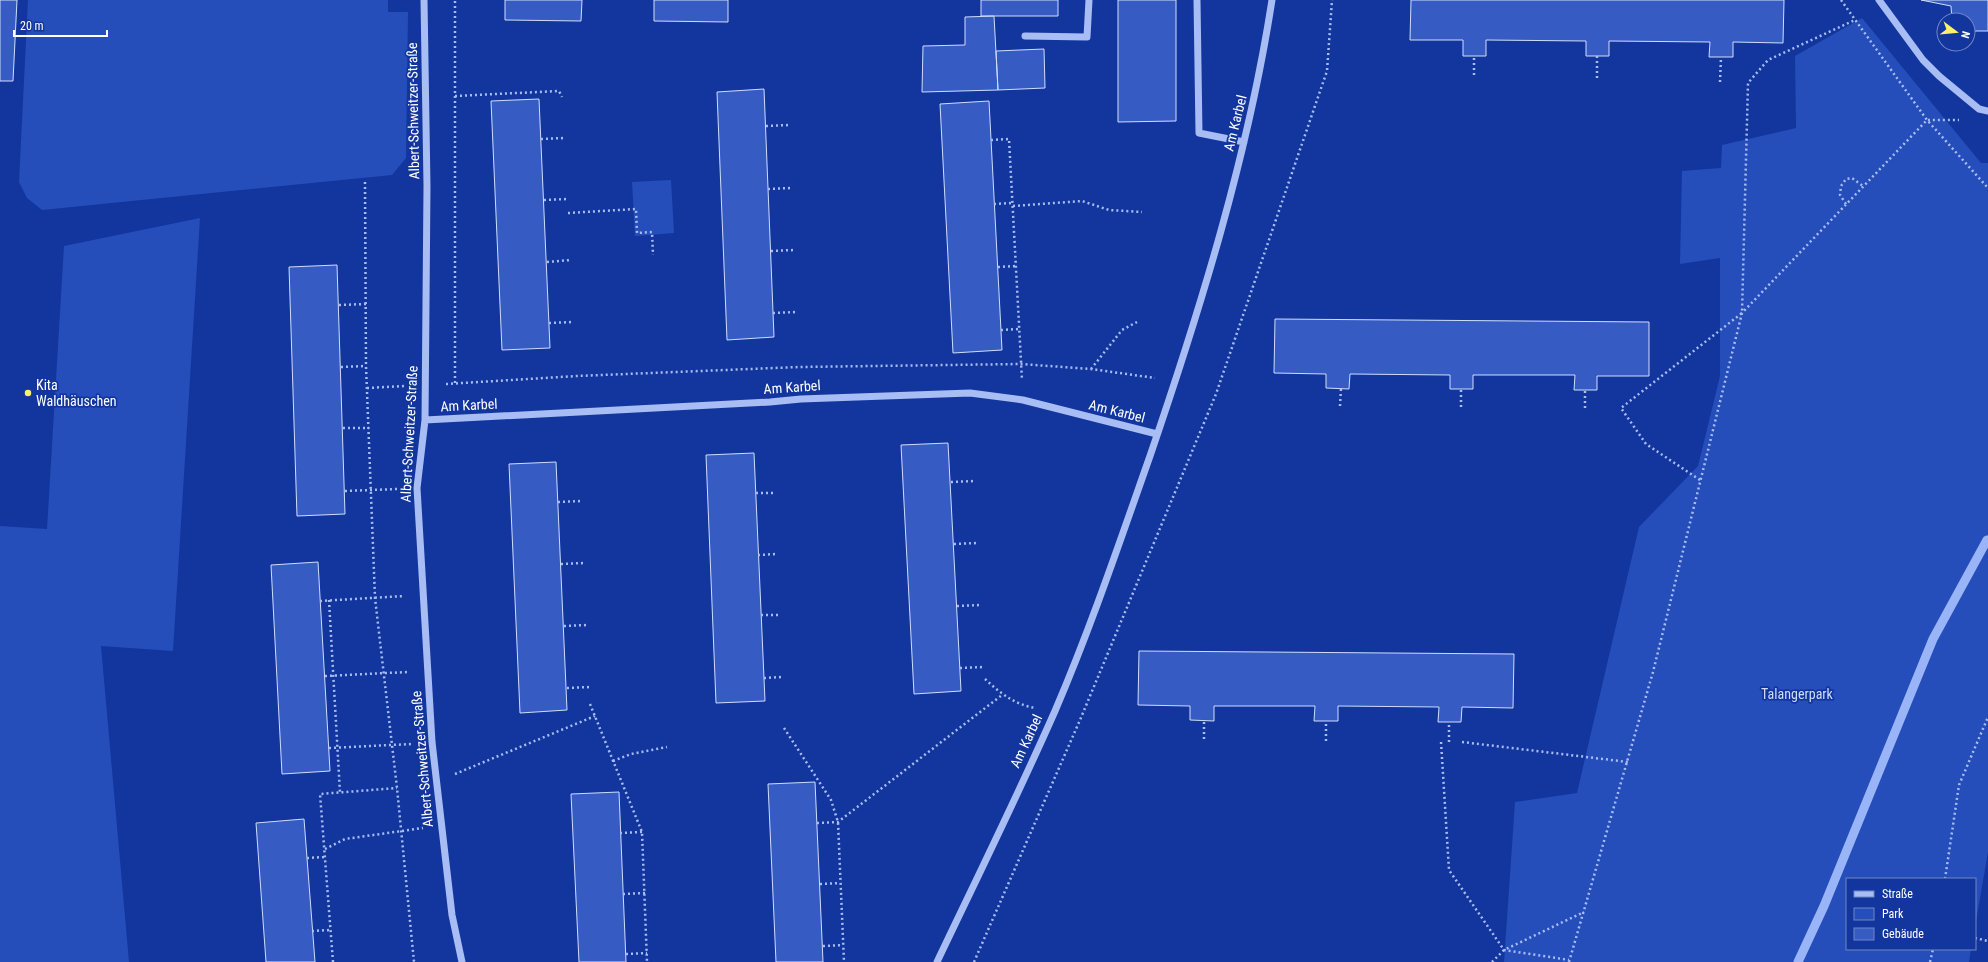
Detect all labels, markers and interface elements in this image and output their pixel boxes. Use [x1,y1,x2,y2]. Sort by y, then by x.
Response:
scale bar [14,12,107,38]
north arrow [1936,12,1976,52]
text: 20 m [20,19,44,33]
text: N [1958,30,1972,40]
street label: Albert-Schweitzer-Straße [404,42,422,180]
street label: Am Karbel [1220,93,1250,153]
street label: Albert-Schweitzer-Straße [397,365,421,503]
place label: Kita Waldhäuschen [36,377,117,409]
street label: Am Karbel [763,377,821,397]
marker: Kita Waldhäuschen [23,388,33,398]
street label: Am Karbel [440,396,498,414]
street label: Am Karbel [1087,396,1147,426]
park label: Talangerpark [1761,686,1834,702]
street label: Albert-Schweitzer-Straße [408,690,436,828]
street label: Am Karbel [1007,712,1045,770]
legend [1846,878,1976,950]
text: Straße [1882,887,1913,901]
text: Park [1882,907,1904,921]
text: Gebäude [1882,927,1924,941]

